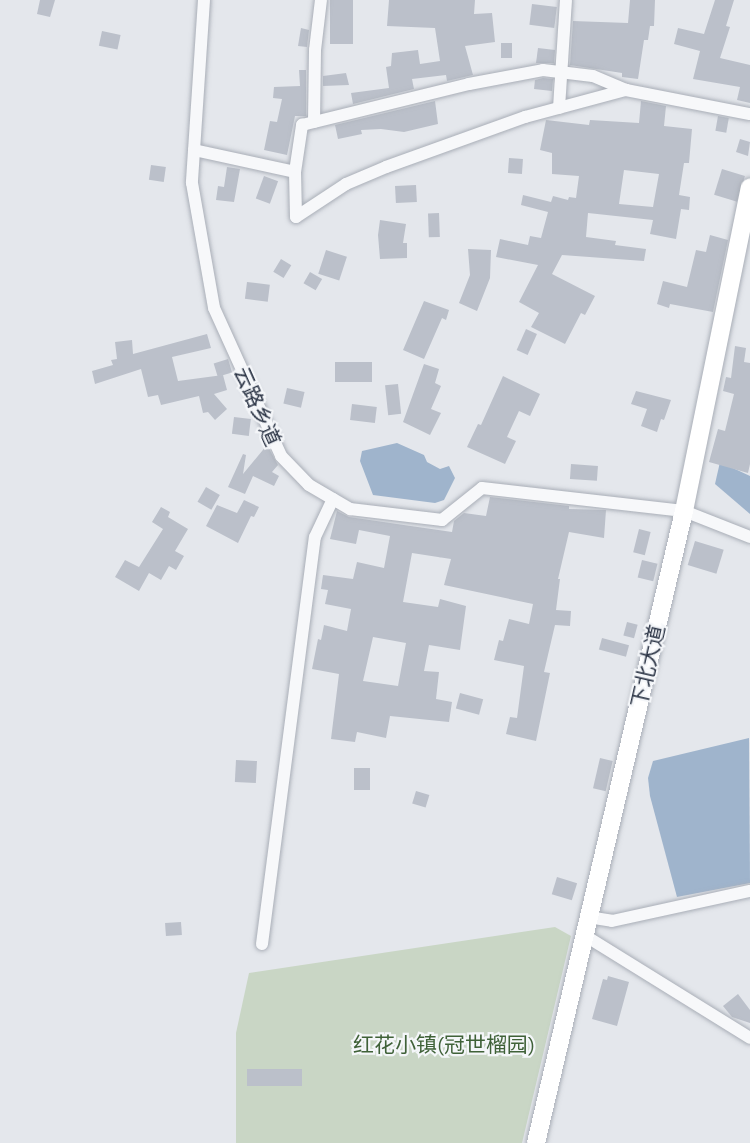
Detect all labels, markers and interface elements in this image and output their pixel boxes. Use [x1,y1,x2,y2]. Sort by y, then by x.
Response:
street label: 云路乡道 [229,363,287,449]
street label: 下北大道 [625,622,669,710]
park label: 红花小镇(冠世榴园) [353,1031,535,1057]

